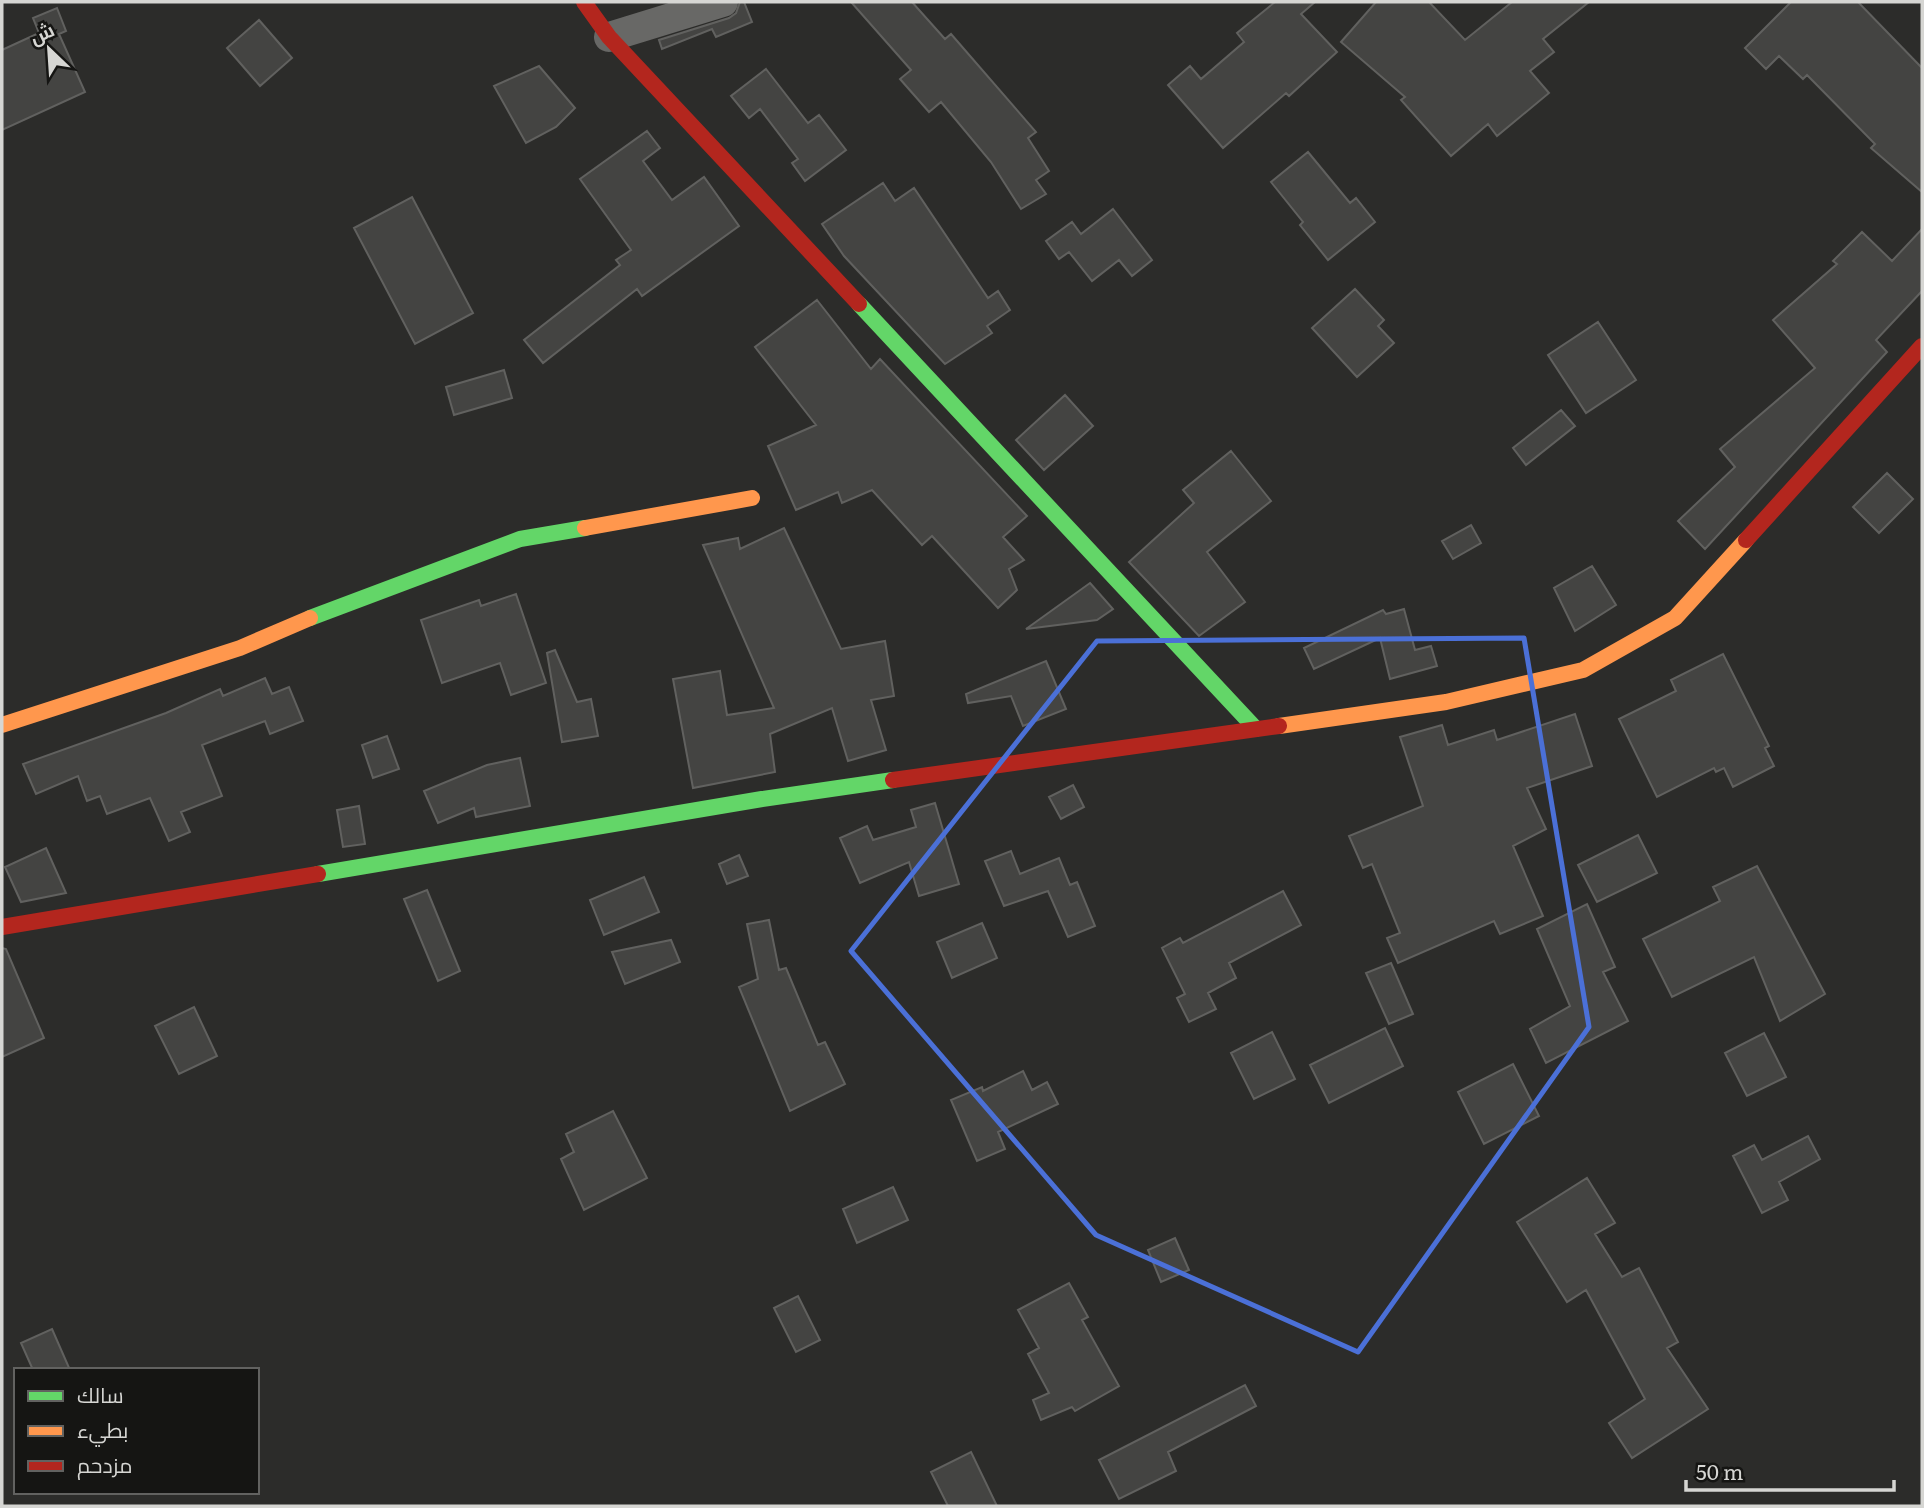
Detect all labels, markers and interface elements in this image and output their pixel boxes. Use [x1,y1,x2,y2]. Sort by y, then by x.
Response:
north arrow [14,14,84,84]
text: ش [24,15,58,51]
legend [14,1368,259,1494]
text: سالك [77,1378,124,1409]
text: بطيء [77,1413,128,1447]
text: مزدحم [77,1448,132,1480]
scale bar [1686,1448,1894,1492]
text: 50 m [1696,1455,1743,1486]

